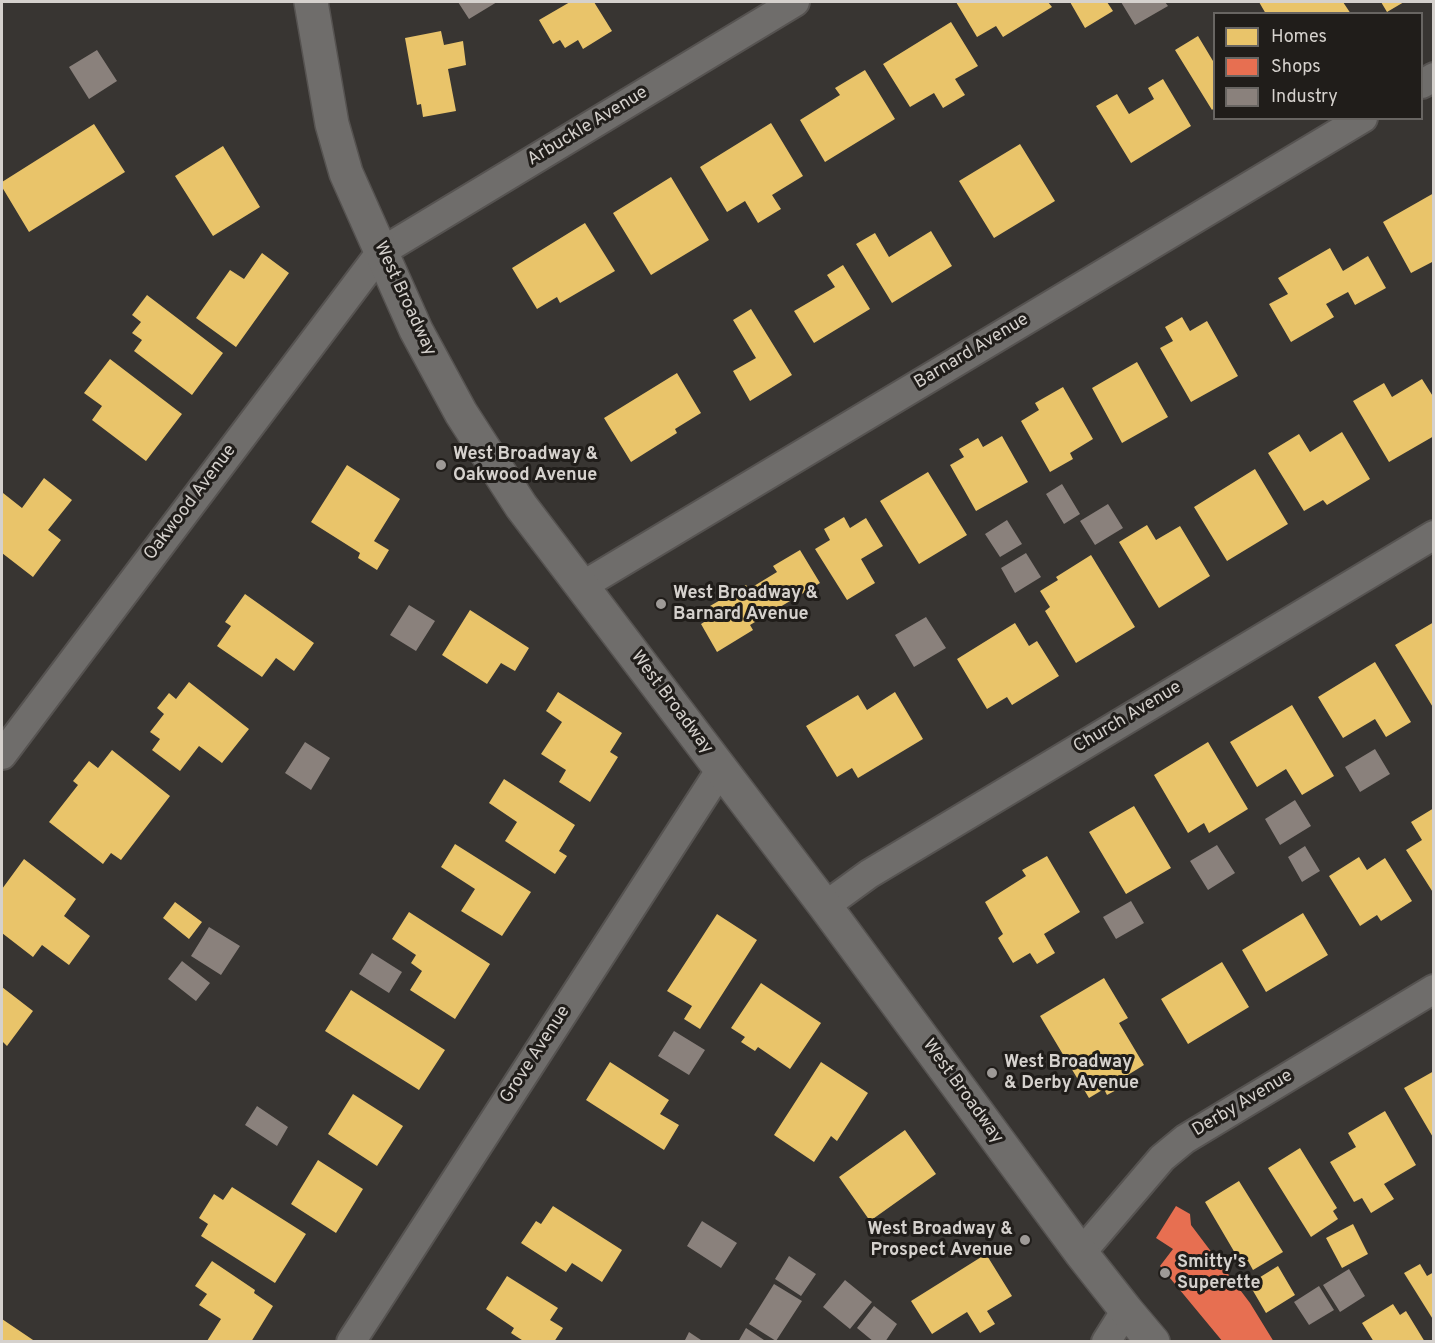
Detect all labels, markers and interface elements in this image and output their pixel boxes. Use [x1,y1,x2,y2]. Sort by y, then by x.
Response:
legend [1213,12,1423,120]
text: Homes [1271,26,1327,49]
text: Shops [1271,56,1321,79]
street label: Arbuckle Avenue [524,83,652,171]
text: Industry [1271,86,1338,109]
street label: West Broadway [368,238,440,360]
street label: Barnard Avenue [911,309,1033,395]
street label: Oakwood Avenue [140,441,242,565]
place label: West Broadway & Oakwood Avenue [453,444,598,486]
marker: West Broadway & Oakwood Avenue [434,458,448,472]
place label: West Broadway & Barnard Avenue [673,583,818,626]
marker: West Broadway & Barnard Avenue [654,597,668,611]
street label: West Broadway [625,647,717,759]
street label: Church Avenue [1070,677,1186,759]
street label: Grove Avenue [496,1002,576,1108]
street label: West Broadway [917,1036,1007,1148]
place label: West Broadway & Derby Avenue [1004,1052,1139,1094]
marker: West Broadway & Derby Avenue [985,1066,999,1080]
street label: Derby Avenue [1189,1066,1297,1142]
place label: West Broadway & Prospect Avenue [868,1219,1013,1262]
marker: West Broadway & Prospect Avenue [1018,1233,1032,1247]
place label: Smitty's Superette [1177,1252,1260,1294]
marker: Smitty's Superette [1158,1266,1172,1280]

